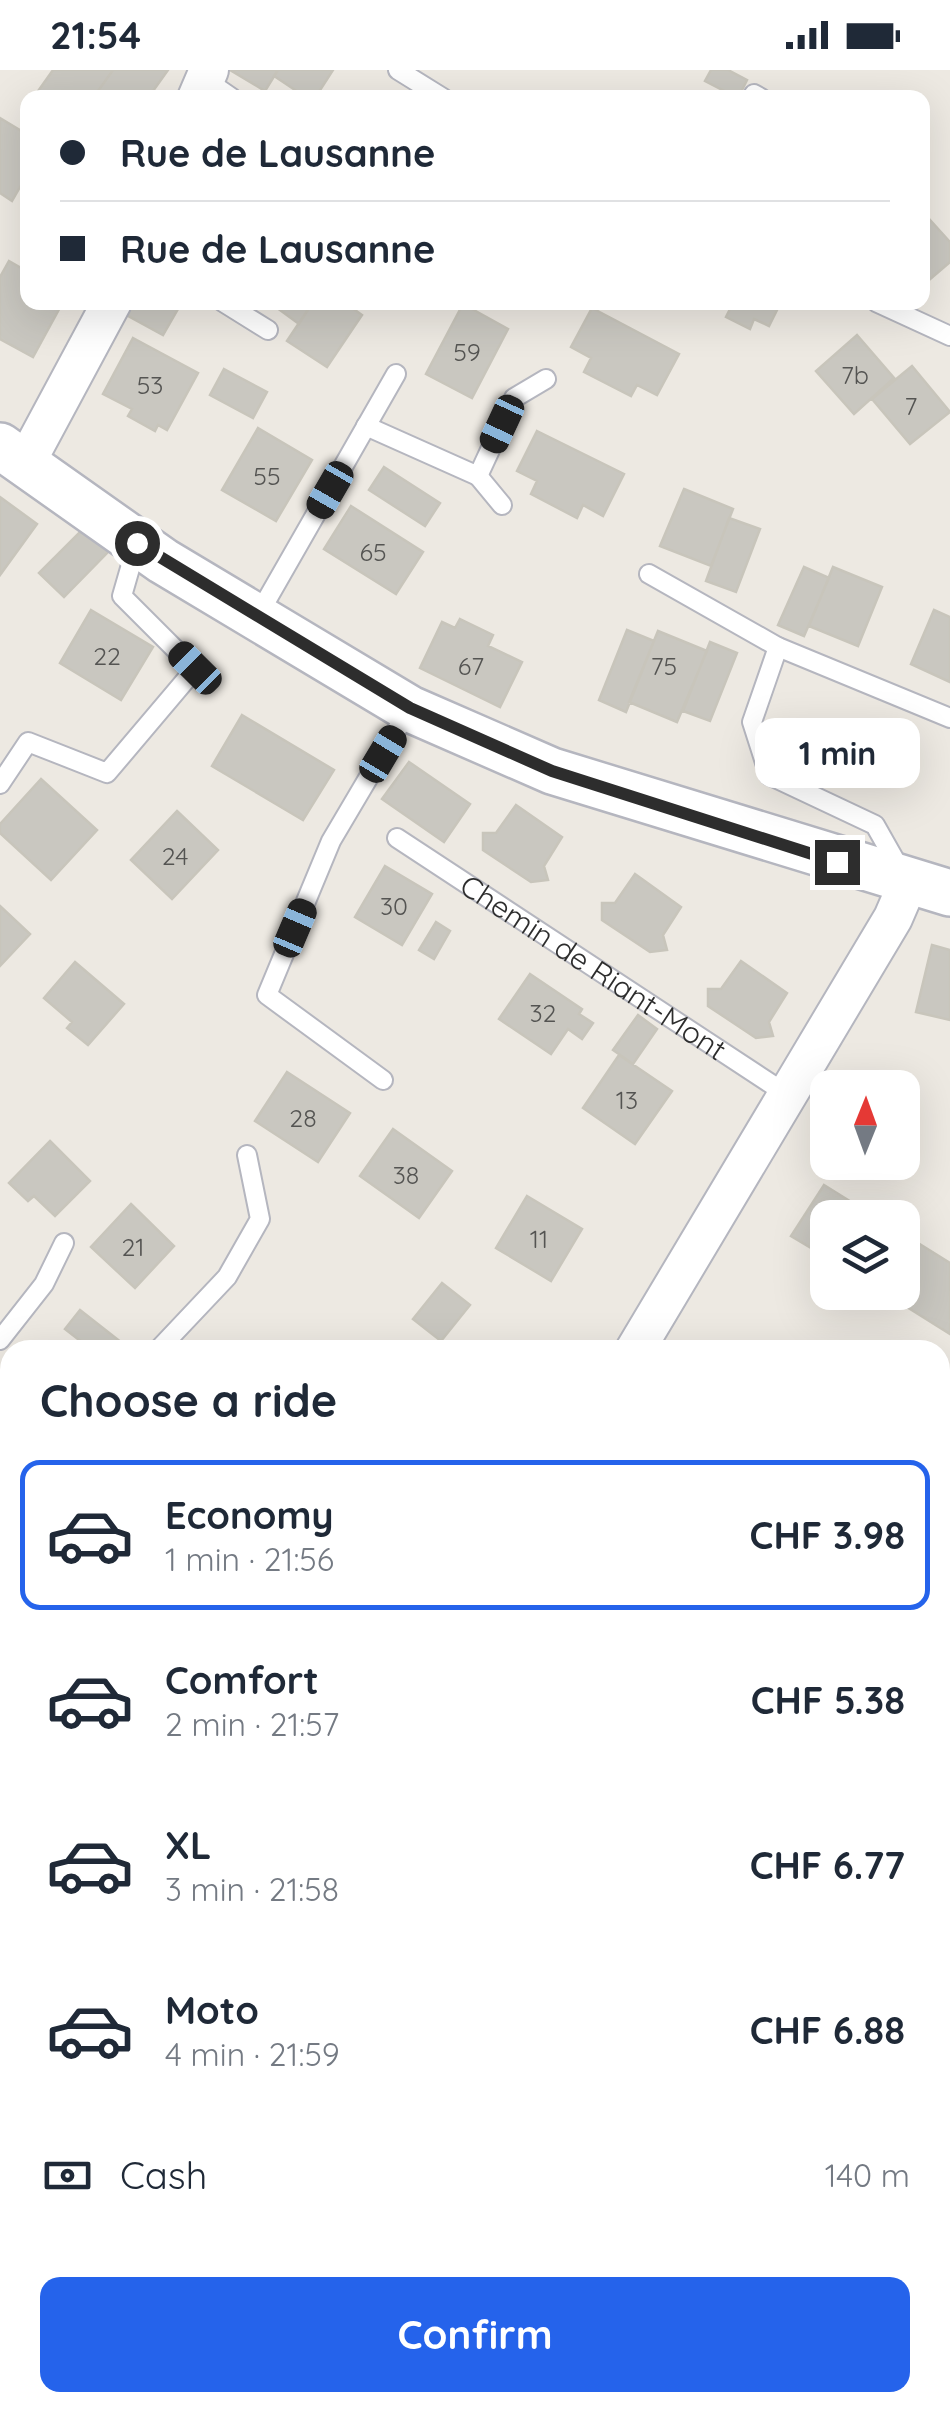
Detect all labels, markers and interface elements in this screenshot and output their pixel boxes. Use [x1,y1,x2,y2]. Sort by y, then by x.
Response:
text: 21:54 [50,11,141,59]
text: Rue de Lausanne [120,129,435,177]
text: Rue de Lausanne [120,225,435,273]
house number: 59 [453,336,481,367]
house number: 7b [841,359,869,390]
house number: 53 [137,369,163,400]
car [476,390,528,458]
house number: 7 [905,390,918,421]
car [302,457,358,523]
house number: 55 [253,460,281,491]
route start [115,521,160,566]
house number: 65 [359,536,387,567]
car [163,636,227,700]
house number: 22 [93,640,121,671]
house number: 67 [458,650,484,681]
house number: 75 [651,650,677,681]
callout: 1 min [754,717,920,787]
car [355,721,411,787]
text: 1 min [799,733,876,773]
house number: 24 [162,840,188,871]
route end [815,840,860,885]
street label: Chemin de Riant-Mont [453,866,734,1068]
house number: 30 [380,890,408,921]
car [269,895,321,961]
house number: 32 [530,997,556,1028]
north arrow [810,1070,920,1180]
map controls [810,1070,920,1310]
house number: 13 [616,1084,638,1115]
house number: 28 [289,1102,317,1133]
house number: 38 [393,1159,419,1190]
button: layers [810,1200,920,1310]
house number: 11 [530,1223,548,1254]
house number: 21 [121,1231,145,1262]
text: Choose a ride [40,1372,337,1428]
icon: car [45,1490,135,1580]
text: Economy [165,1491,334,1539]
text: CHF 3.98 [750,1511,905,1559]
text: 1 min · 21:56 [165,1539,334,1579]
icon: car [45,1655,135,1745]
text: Comfort [165,1656,319,1704]
text: CHF 5.38 [751,1676,905,1724]
text: 2 min · 21:57 [165,1704,339,1744]
icon: car [45,1820,135,1910]
text: XL [165,1821,211,1869]
text: CHF 6.77 [750,1841,905,1889]
text: 3 min · 21:58 [165,1869,339,1909]
icon: car [45,1985,135,2075]
text: Moto [165,1986,259,2034]
text: CHF 6.88 [750,2006,905,2054]
text: 4 min · 21:59 [165,2034,340,2074]
icon: cash [40,2148,95,2203]
text: Cash [120,2151,207,2199]
text: 140 m [825,2155,910,2195]
button: Confirm [40,2277,910,2392]

